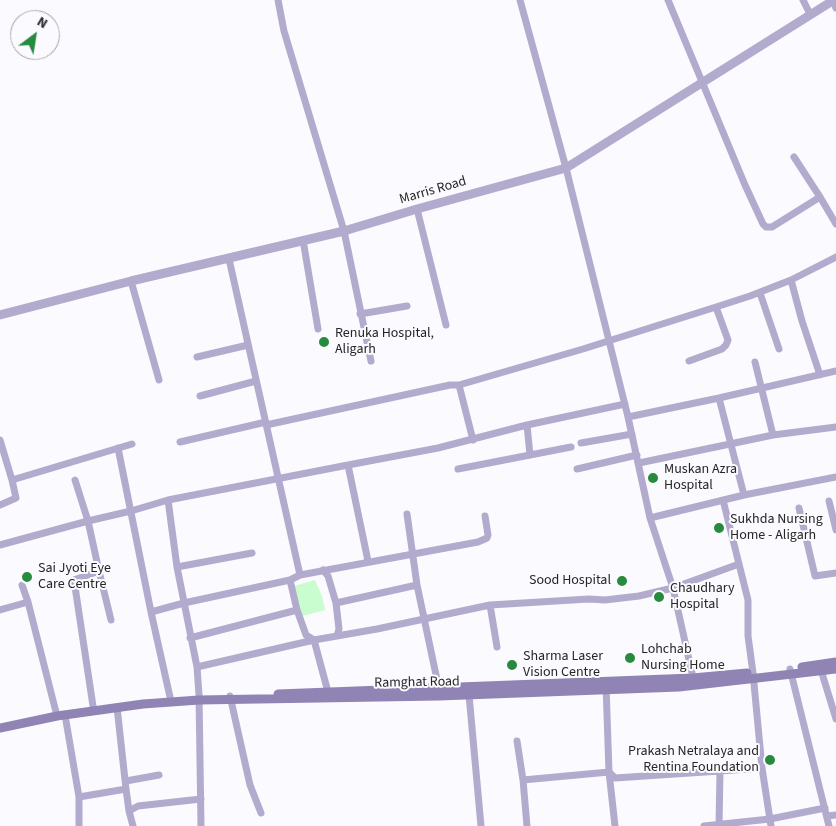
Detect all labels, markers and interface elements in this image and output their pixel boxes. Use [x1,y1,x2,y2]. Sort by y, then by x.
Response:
north arrow [10,10,60,60]
text: N [33,12,51,34]
street label: Marris Road [397,173,469,209]
place label: Renuka Hospital, Aligarh [335,326,434,358]
marker: Renuka Hospital, Aligarh [317,335,331,349]
place label: Muskan Azra Hospital [664,462,737,494]
marker: Muskan Azra Hospital [646,471,660,485]
place label: Sukhda Nursing Home - Aligarh [730,512,823,544]
marker: Sukhda Nursing Home - Aligarh [712,521,726,535]
place label: Sai Jyoti Eye Care Centre [38,561,111,594]
marker: Sai Jyoti Eye Care Centre [20,570,34,584]
place label: Sood Hospital [529,573,611,589]
marker: Sood Hospital [615,574,629,588]
place label: Chaudhary Hospital [670,581,734,614]
marker: Chaudhary Hospital [652,590,666,604]
place label: Lohchab Nursing Home [641,642,725,674]
place label: Sharma Laser Vision Centre [523,649,603,682]
marker: Lohchab Nursing Home [623,651,637,665]
marker: Sharma Laser Vision Centre [505,658,519,672]
street label: Ramghat Road [374,674,460,692]
place label: Prakash Netralaya and Rentina Foundation [628,744,759,776]
marker: Prakash Netralaya and Rentina Foundation [763,753,777,767]

